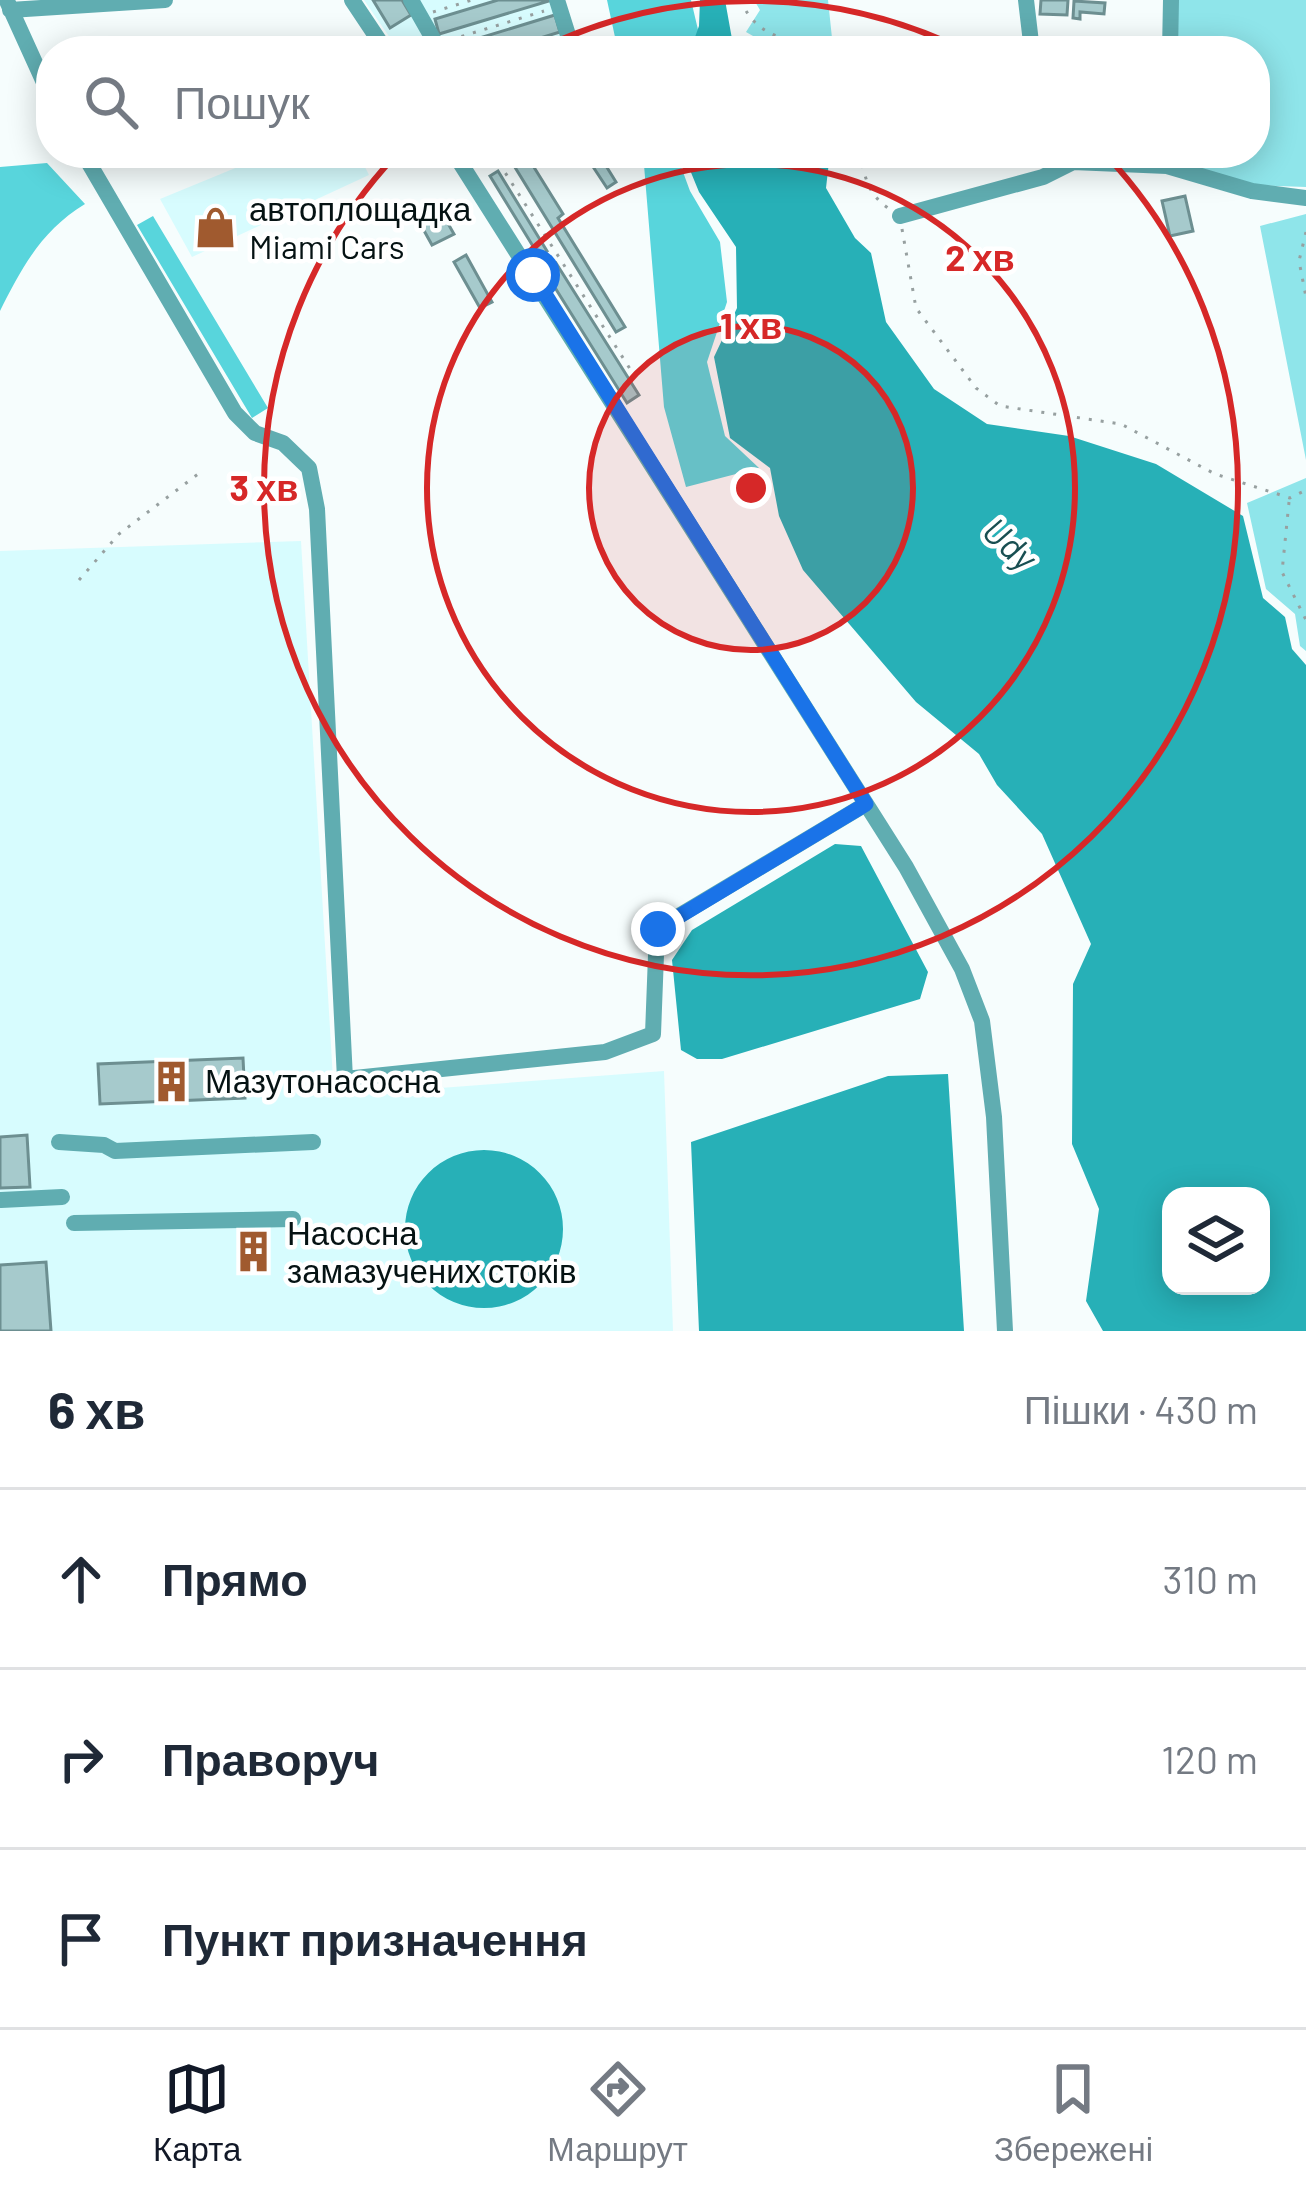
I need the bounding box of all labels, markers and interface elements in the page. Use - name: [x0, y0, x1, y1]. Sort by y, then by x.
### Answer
- search box: [36, 36, 1270, 168]
- icon: search: [78, 69, 144, 135]
- text: Пошук: [174, 74, 310, 128]
- place label: автоплощадка Miami Cars: [249, 188, 472, 266]
- shop icon: автоплощадка Miami Cars: [192, 205, 238, 251]
- text: 2 хв: [945, 235, 1015, 278]
- route start: [506, 248, 560, 302]
- text: 1 хв: [720, 303, 782, 346]
- text: 3 хв: [230, 465, 298, 508]
- centre of rings: [730, 467, 772, 509]
- water label: Udy: [975, 508, 1048, 579]
- route end: [631, 902, 685, 956]
- building icon: Мазутонасосна: [148, 1058, 194, 1104]
- place label: Мазутонасосна: [205, 1060, 441, 1100]
- map controls: [1162, 1187, 1270, 1295]
- button: layers: [1162, 1187, 1270, 1295]
- place label: Насосна замазучених стоків: [287, 1212, 577, 1290]
- building icon: Насосна замазучених стоків: [230, 1229, 276, 1275]
- text: 6 хв: [48, 1378, 145, 1439]
- text: Пішки · 430 m: [1024, 1385, 1258, 1432]
- icon: ahead: [48, 1546, 114, 1612]
- text: Прямо: [162, 1551, 308, 1605]
- text: 310 m: [1162, 1555, 1258, 1602]
- icon: right: [48, 1726, 114, 1792]
- text: Праворуч: [162, 1731, 379, 1785]
- text: 120 m: [1161, 1735, 1258, 1782]
- icon: arrive: [48, 1906, 114, 1972]
- text: Пункт призначення: [162, 1911, 588, 1965]
- tab: Карта: [153, 2056, 241, 2169]
- tab: Маршрут: [547, 2056, 688, 2169]
- tab: Збережені: [994, 2056, 1153, 2169]

